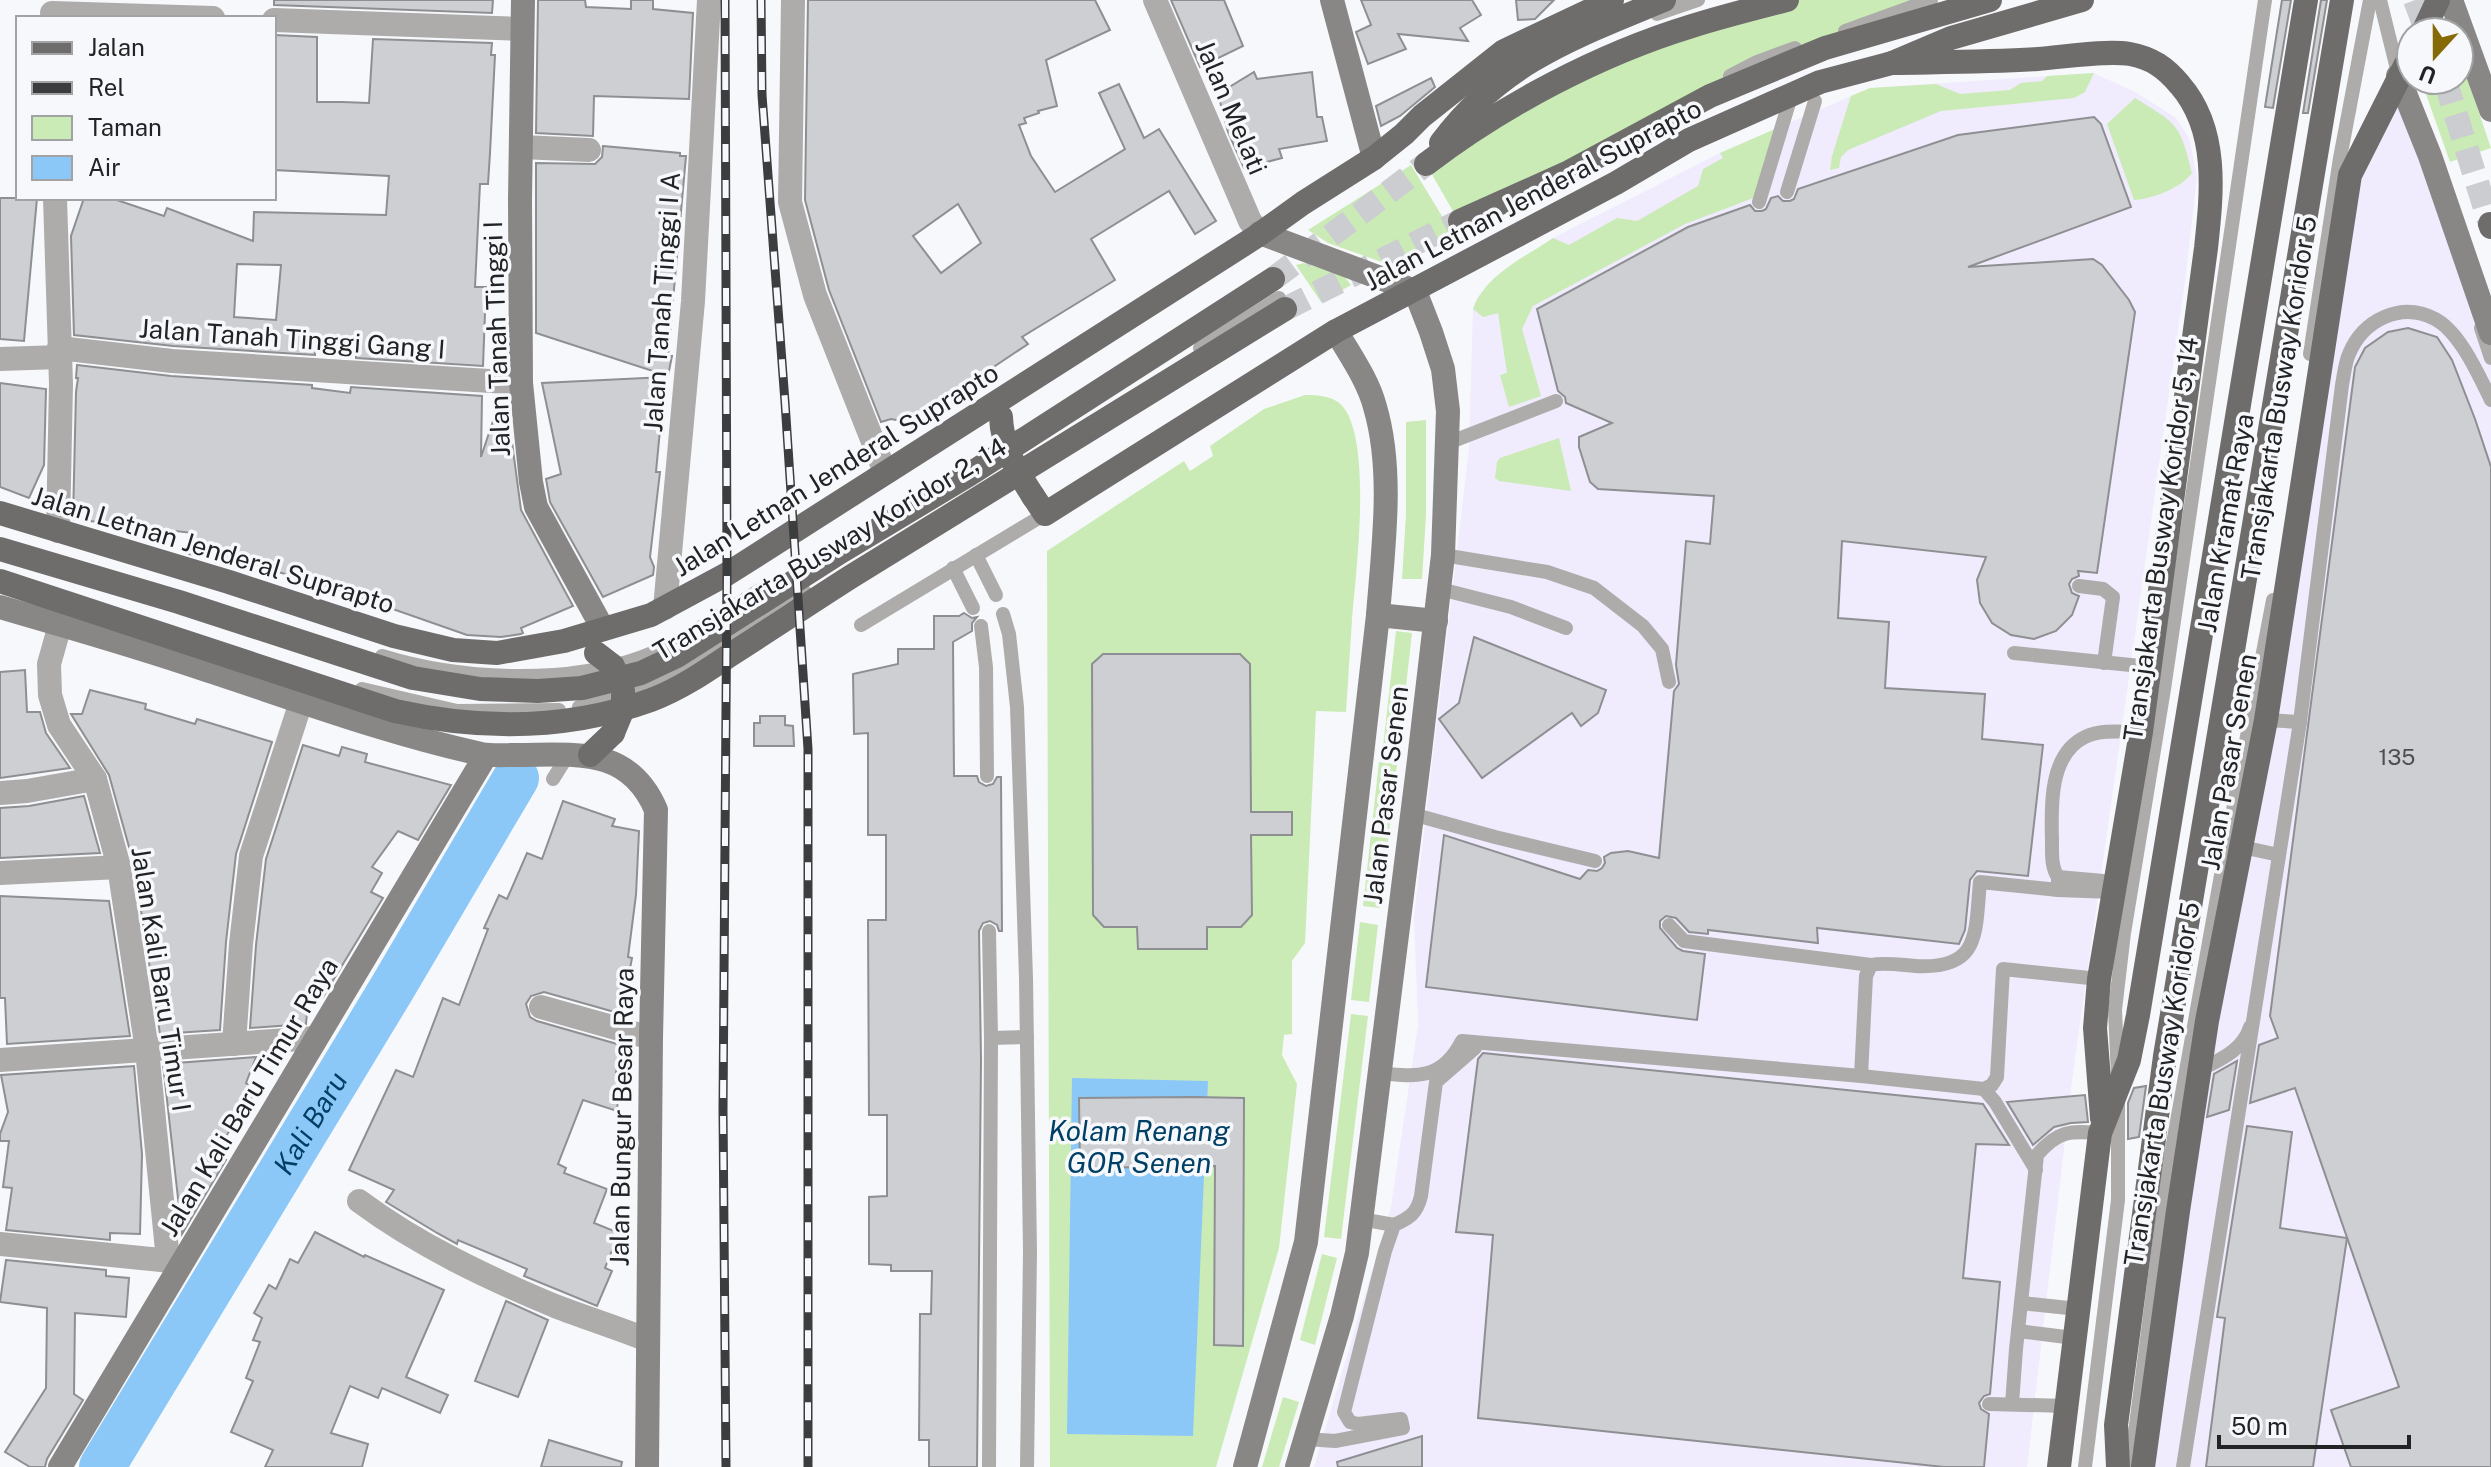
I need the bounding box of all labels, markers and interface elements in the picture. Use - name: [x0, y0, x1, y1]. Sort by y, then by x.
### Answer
- legend: [16, 16, 276, 200]
- north arrow: [2395, 16, 2475, 96]
- text: Jalan: [88, 33, 145, 61]
- street label: Jalan Melati: [1189, 35, 1274, 179]
- text: U: [2416, 60, 2440, 90]
- text: Rel: [88, 73, 125, 101]
- street label: Jalan Letnan Jenderal Suprapto: [1359, 92, 1707, 297]
- text: Taman: [88, 113, 162, 141]
- text: Air: [88, 153, 121, 181]
- street label: Jalan Tanah Tinggi I A: [637, 171, 686, 433]
- street label: Transjakarta Busway Koridor 5: [2234, 214, 2323, 582]
- street label: Jalan Tanah Tinggi I: [477, 221, 516, 457]
- street label: Jalan Tanah Tinggi Gang I: [138, 312, 446, 365]
- street label: Transjakarta Busway Koridor 5, 14: [2117, 335, 2204, 743]
- street label: Jalan Letnan Jenderal Suprapto: [668, 356, 1004, 583]
- street label: Jalan Kramat Raya: [2191, 411, 2260, 635]
- street label: Transjakarta Busway Koridor 2, 14: [648, 431, 1012, 667]
- street label: Jalan Letnan Jenderal Suprapto: [28, 480, 398, 619]
- street label: Jalan Pasar Senen: [2194, 651, 2263, 873]
- street label: Jalan Pasar Senen: [1357, 684, 1414, 906]
- house number: 135: [2379, 744, 2415, 770]
- street label: Jalan Kali Baru Timur I: [125, 844, 198, 1113]
- street label: Transjakarta Busway Koridor 5: [2117, 900, 2206, 1268]
- street label: Jalan Kali Baru Timur Raya: [153, 952, 345, 1242]
- street label: Jalan Bungur Besar Raya: [603, 967, 640, 1267]
- water label: Kali Baru: [265, 1065, 353, 1181]
- water label: Kolam Renang GOR Senen: [1048, 1114, 1230, 1179]
- scale bar: [2219, 1399, 2409, 1449]
- text: 50 m: [2231, 1412, 2288, 1440]

